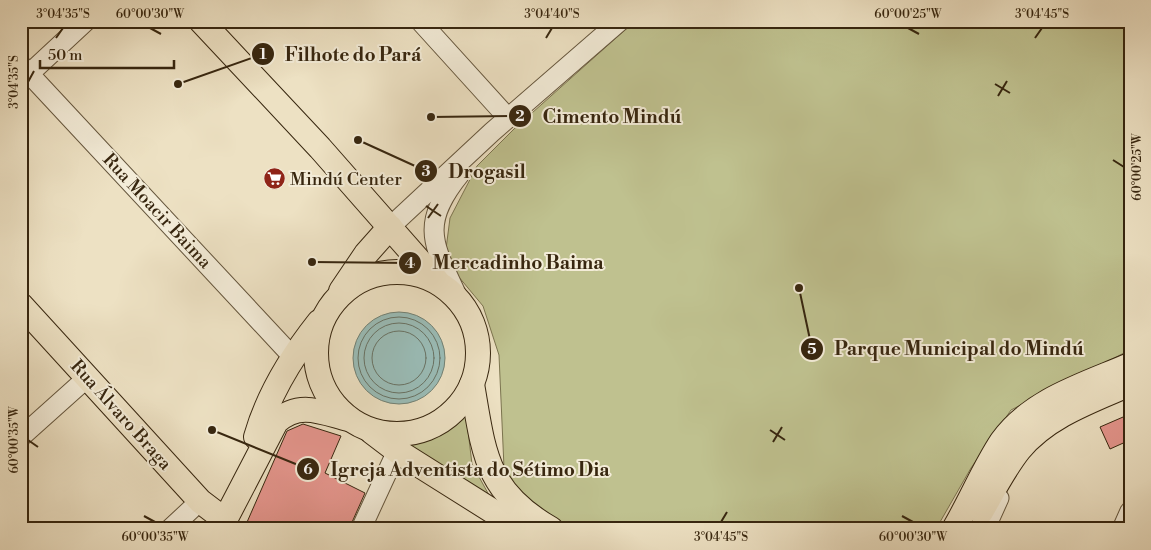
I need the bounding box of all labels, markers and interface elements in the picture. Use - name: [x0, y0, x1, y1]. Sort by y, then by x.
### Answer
- text: 3°04'35"S: [36, 7, 90, 22]
- text: 60°00'30"W: [116, 7, 185, 22]
- text: 3°04'40"S: [524, 7, 580, 22]
- text: 60°00'25"W: [874, 7, 943, 22]
- text: 3°04'45"S: [1015, 7, 1069, 22]
- callout: Filhote do Pará: [250, 37, 432, 71]
- scale bar: [40, 38, 174, 70]
- text: Filhote do Pará: [285, 43, 422, 67]
- text: 1: [259, 45, 267, 64]
- text: 50 m: [48, 46, 82, 65]
- text: 3°04'35"S: [7, 55, 22, 109]
- callout: Cimento Mindú: [508, 99, 692, 133]
- text: Cimento Mindú: [543, 105, 682, 129]
- text: 2: [515, 107, 525, 126]
- text: 60°00'25"W: [1130, 132, 1145, 201]
- street label: Rua Moacir Baima: [98, 148, 217, 274]
- callout: Drogasil: [413, 154, 536, 188]
- text: Drogasil: [448, 160, 526, 184]
- text: 3: [421, 162, 431, 181]
- supermarket icon: Mindú Center: [262, 167, 286, 191]
- place label: Mindú Center: [290, 168, 402, 191]
- callout: Mercadinho Baima: [398, 246, 614, 280]
- text: Mercadinho Baima: [432, 251, 604, 275]
- text: 4: [405, 254, 415, 273]
- callout: Parque Municipal do Mindú: [800, 332, 1094, 366]
- text: Parque Municipal do Mindú: [834, 337, 1084, 361]
- text: 5: [807, 340, 817, 359]
- street label: Rua Álvaro Braga: [65, 355, 177, 476]
- text: 60°00'35"W: [7, 405, 22, 474]
- callout: Igreja Adventista do Sétimo Dia: [296, 452, 619, 486]
- text: Igreja Adventista do Sétimo Dia: [331, 458, 610, 482]
- text: 6: [303, 460, 313, 479]
- text: 60°00'35"W: [121, 530, 190, 545]
- text: 3°04'45"S: [694, 530, 748, 545]
- text: 60°00'30"W: [879, 530, 948, 545]

